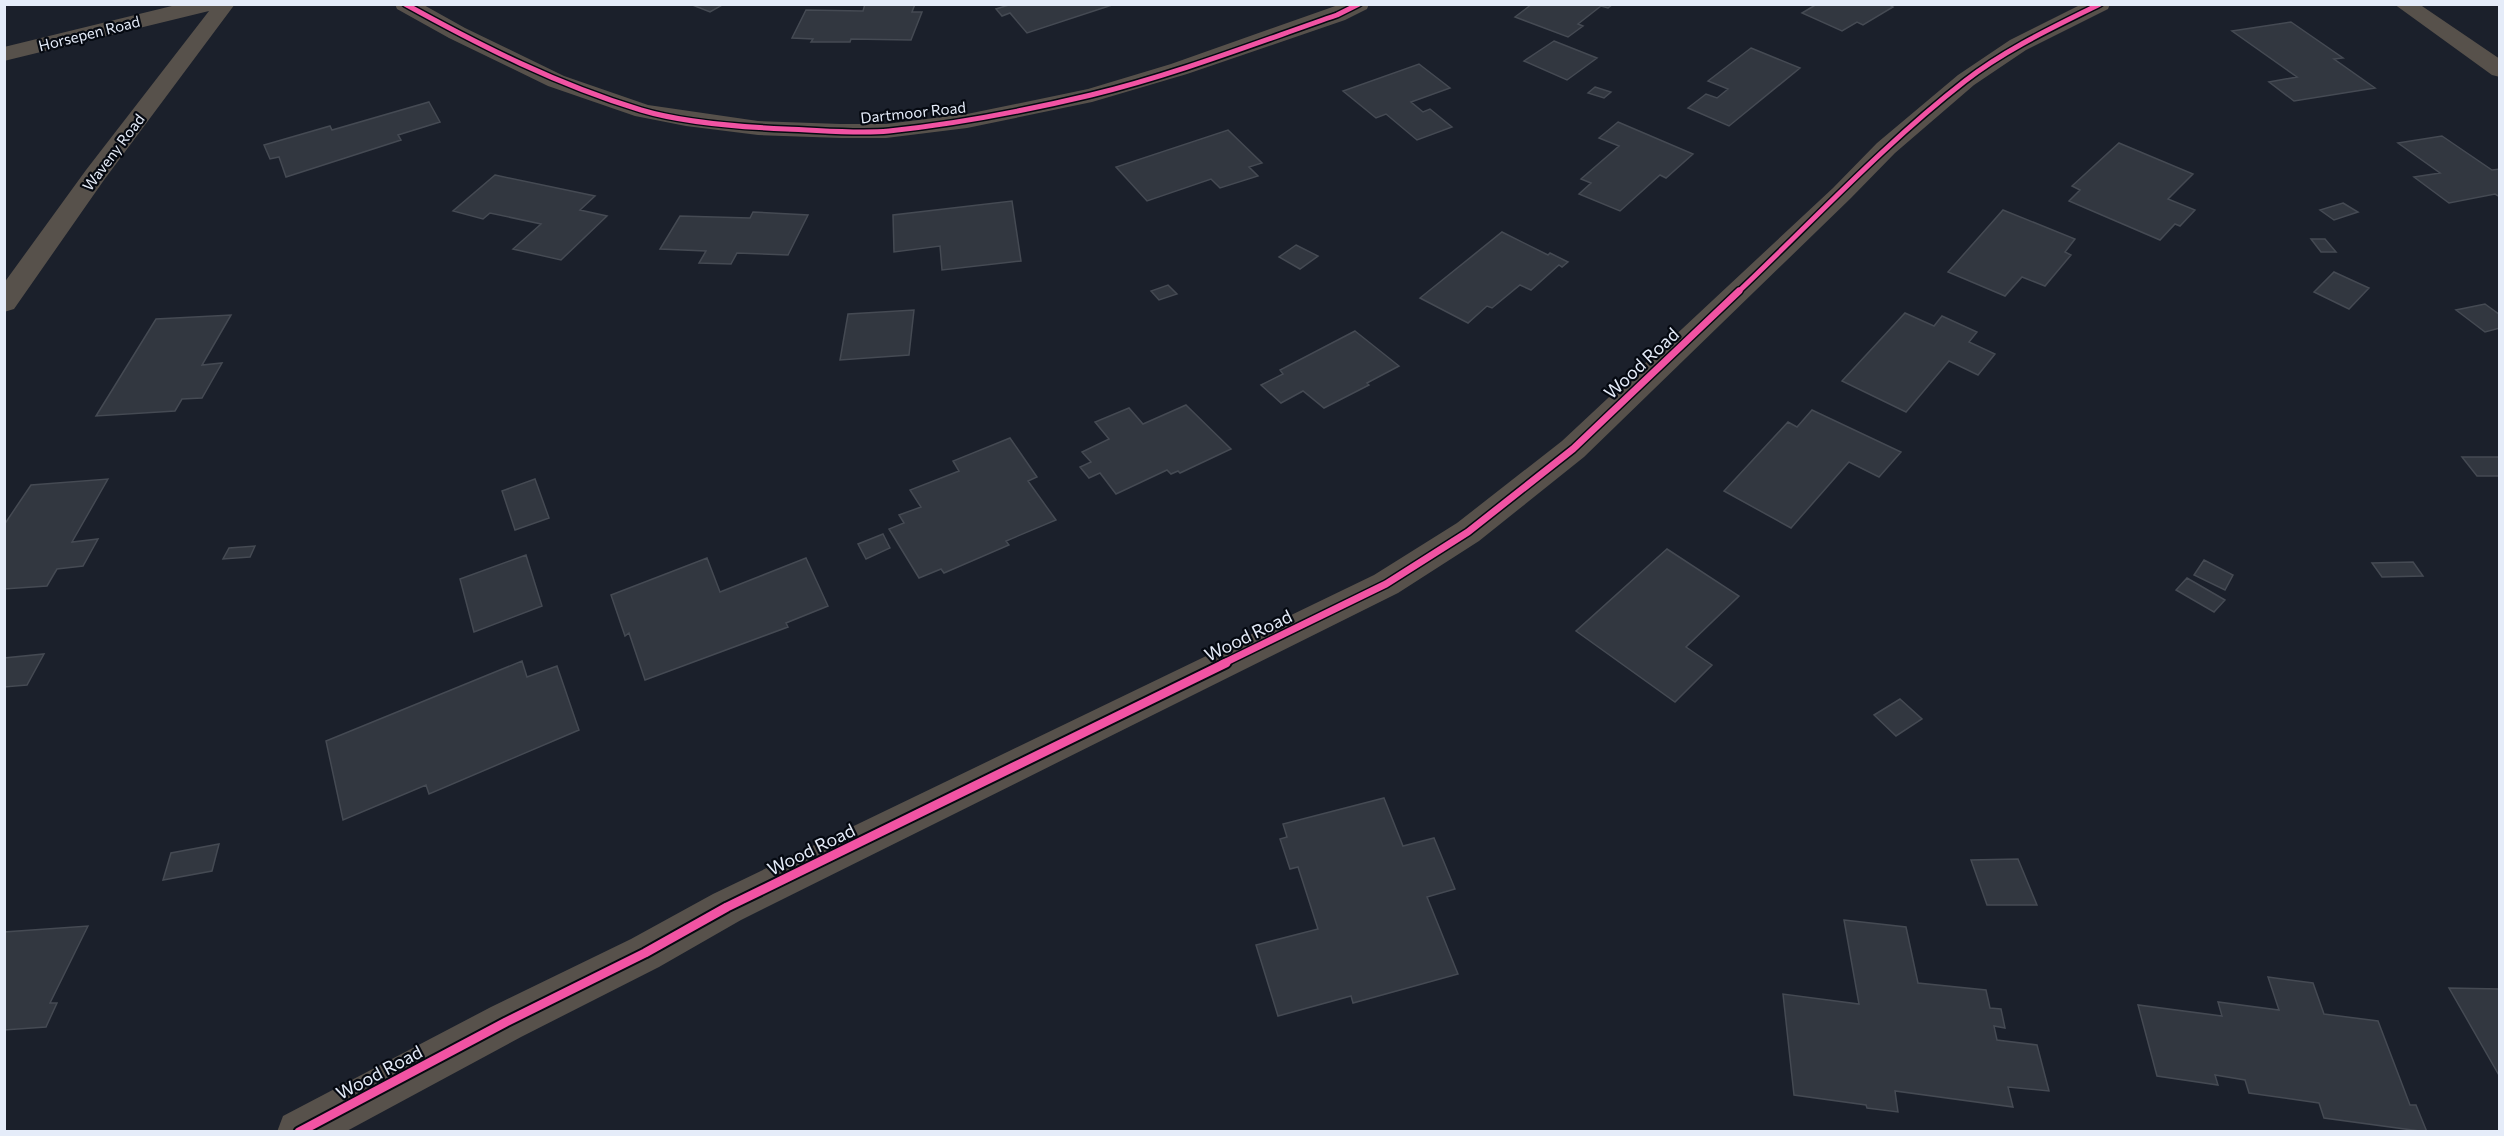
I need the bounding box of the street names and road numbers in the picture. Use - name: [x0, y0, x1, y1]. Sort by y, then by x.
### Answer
- street label: Horsepen Road: [36, 12, 142, 54]
- street label: Dartmoor Road: [859, 98, 967, 126]
- street label: Waveny Road: [78, 110, 148, 194]
- street label: Wood Road: [1599, 323, 1683, 403]
- street label: Wood Road: [1201, 604, 1295, 666]
- street label: Wood Road: [764, 818, 858, 880]
- street label: Wood Road: [332, 1040, 426, 1104]

